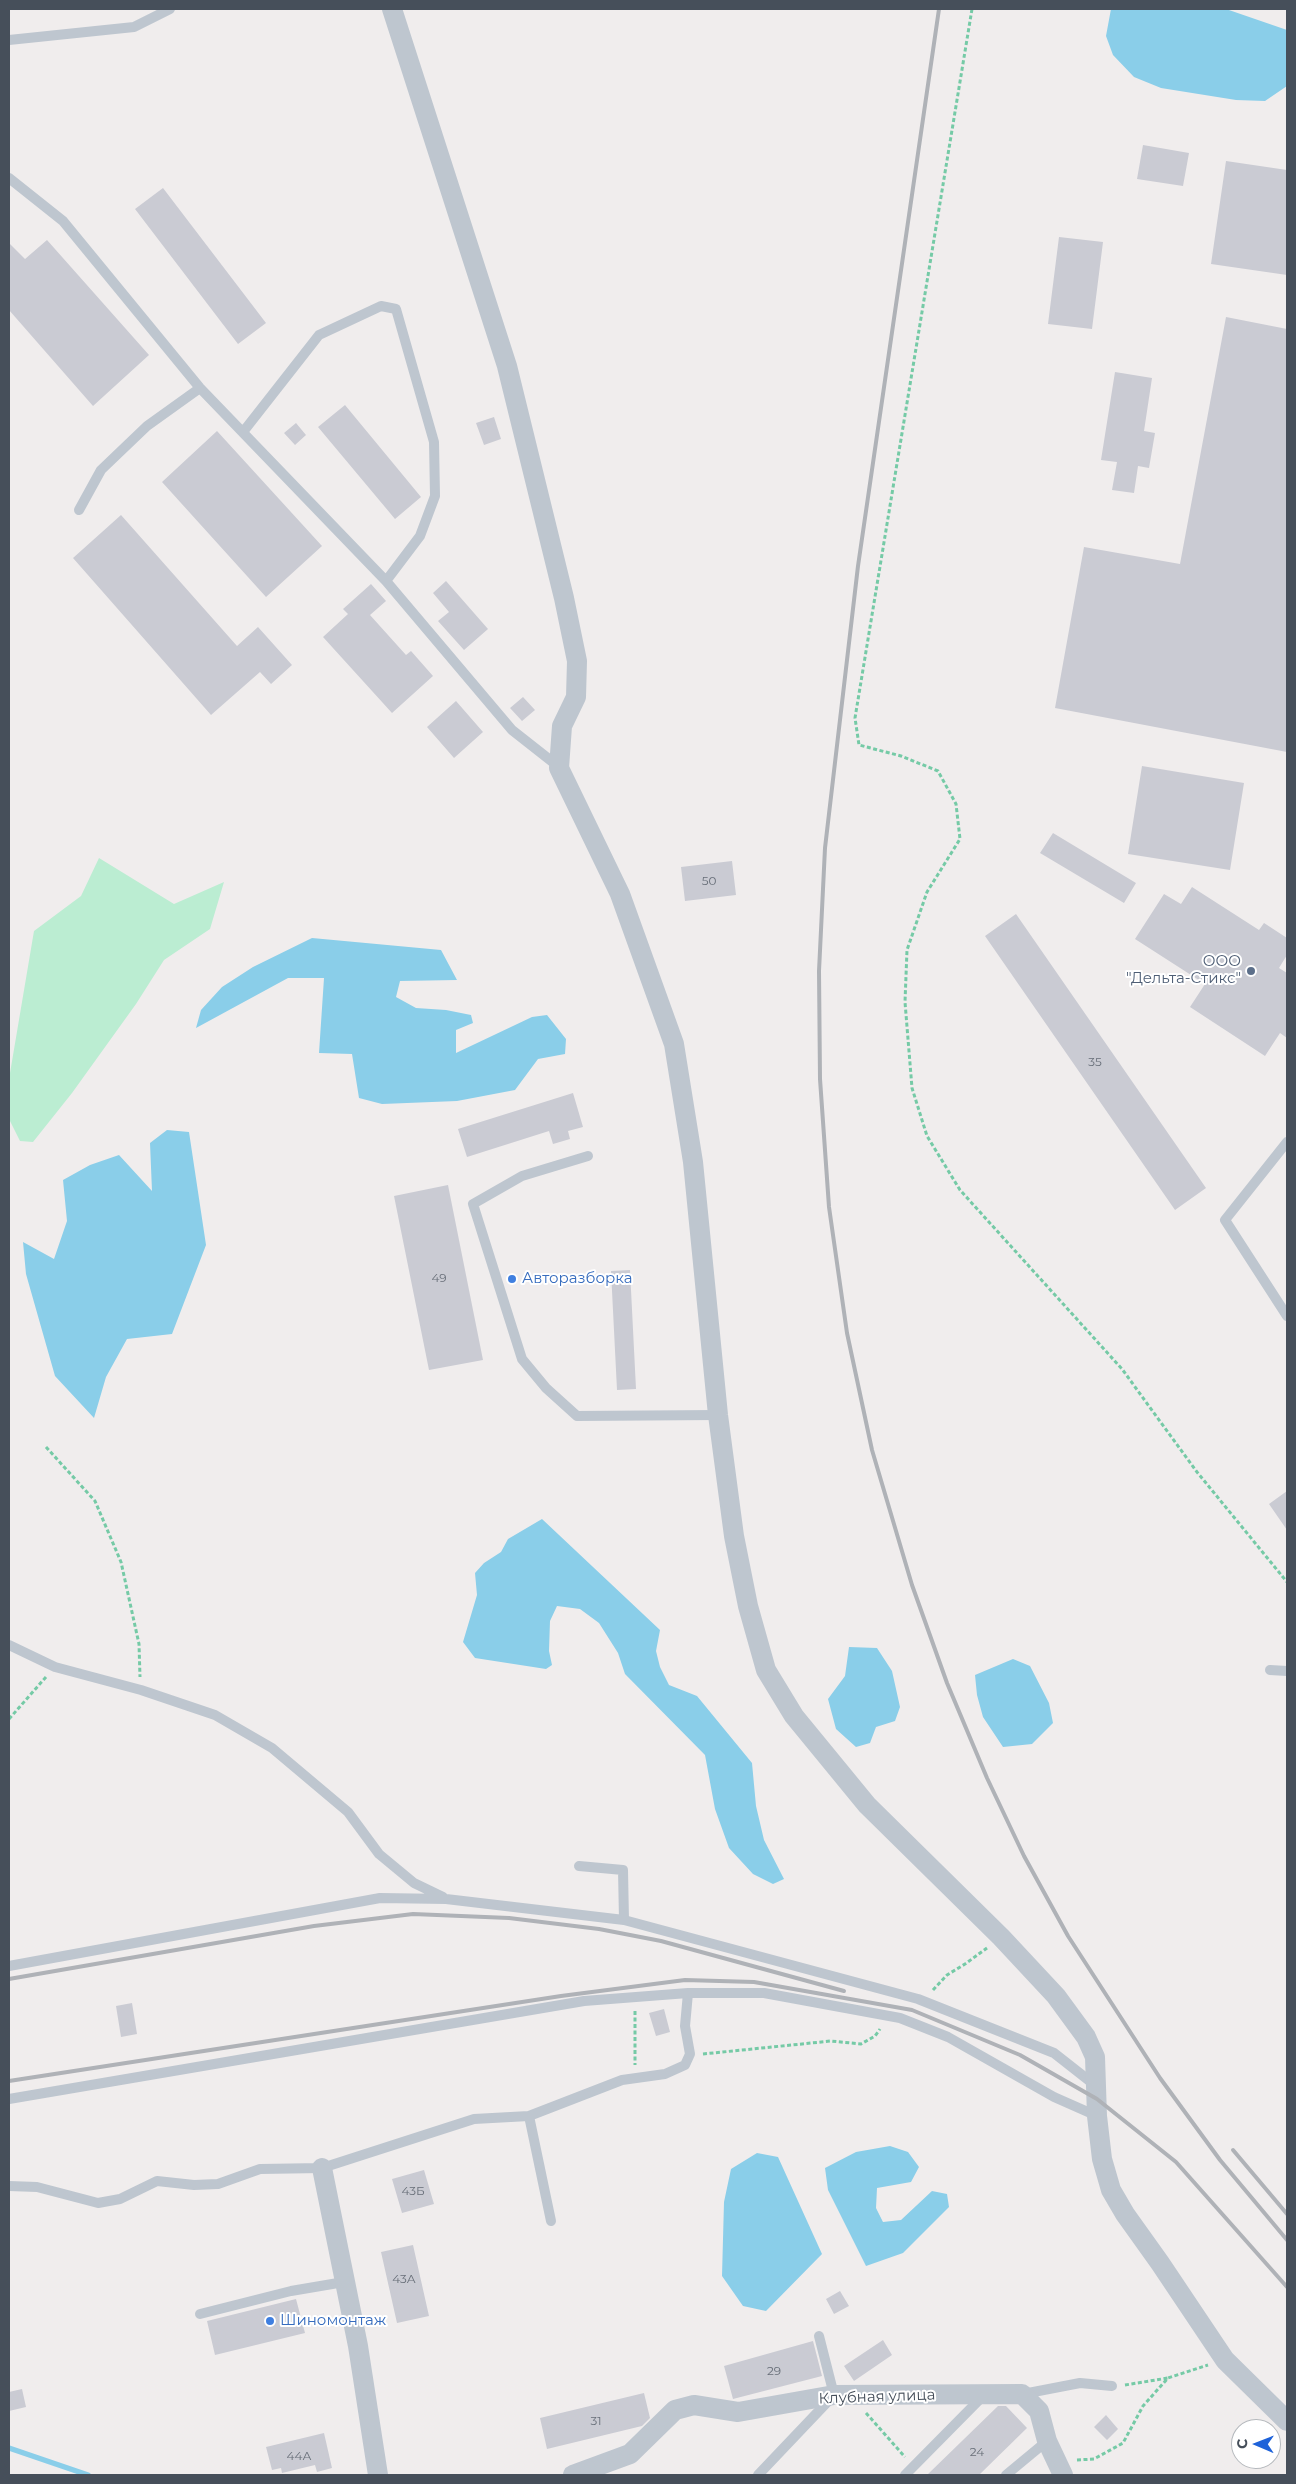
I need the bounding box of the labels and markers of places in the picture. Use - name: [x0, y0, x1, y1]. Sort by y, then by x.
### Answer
- place label: ООО "Дельта-Стикс": [1126, 953, 1241, 988]
- marker: ООО "Дельта-Стикс": [1245, 965, 1257, 977]
- place label: Авторазборка: [522, 1270, 633, 1288]
- marker: Авторазборка: [506, 1273, 518, 1285]
- place label: Шиномонтаж: [280, 2312, 386, 2330]
- marker: Шиномонтаж: [264, 2315, 276, 2327]

